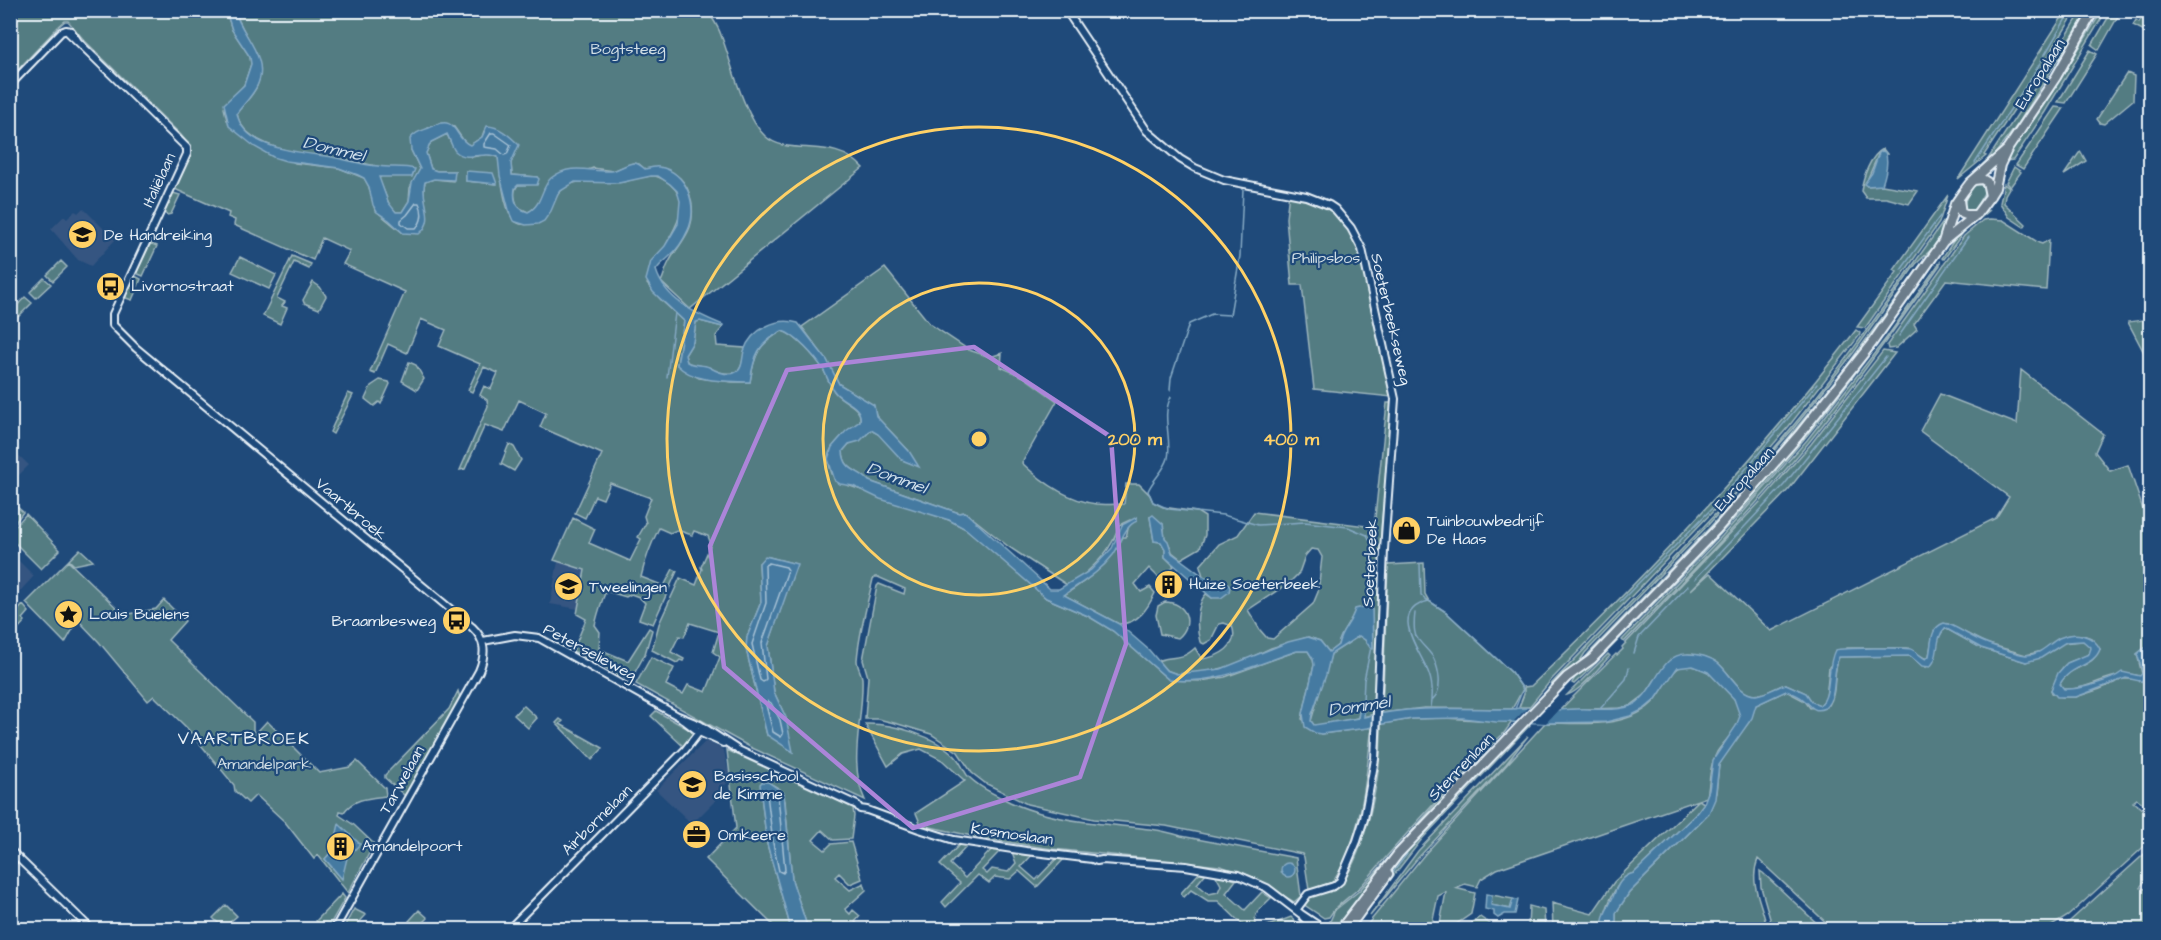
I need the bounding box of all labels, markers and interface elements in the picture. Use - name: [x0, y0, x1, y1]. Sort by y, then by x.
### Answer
- street label: Europalaan: [2010, 35, 2070, 113]
- park label: Bogtsteeg: [590, 38, 666, 61]
- water label: Dommel: [301, 130, 369, 169]
- street label: Italiëlaan: [137, 149, 181, 211]
- school or university icon: De Handreiking: [67, 219, 99, 251]
- place label: De Handreiking: [104, 224, 212, 247]
- park label: Philipsbos: [1292, 247, 1360, 269]
- street label: Soeterbeekseweg: [1364, 251, 1417, 387]
- bus stop icon: Livornostraat: [94, 270, 126, 302]
- place label: Livornostraat: [131, 275, 234, 297]
- text: 200 m: [1107, 427, 1163, 452]
- text: 400 m: [1263, 427, 1320, 452]
- centre of rings: [969, 429, 989, 449]
- street label: Europalaan: [1709, 442, 1779, 516]
- water label: Dommel: [863, 456, 933, 501]
- street label: Vaartbroek: [311, 473, 391, 545]
- place label: Tuinbouwbedrijf De Haas: [1427, 510, 1545, 550]
- shop icon: Tuinbouwbedrijf De Haas: [1390, 514, 1422, 546]
- street label: Soeterbeek: [1357, 518, 1383, 608]
- building icon: Huize Soeterbeek: [1152, 568, 1184, 600]
- school or university icon: Tweelingen: [552, 571, 584, 603]
- place label: Huize Soeterbeek: [1189, 573, 1320, 595]
- place label: Tweelingen: [589, 576, 667, 599]
- place icon: Louis Buelens: [52, 598, 84, 630]
- place label: Louis Buelens: [89, 603, 189, 625]
- bus stop icon: Braambesweg: [441, 605, 473, 637]
- place label: Braambesweg: [332, 610, 436, 633]
- street label: Peterselieweg: [539, 618, 641, 687]
- water label: Dommel: [1326, 689, 1394, 723]
- district label: VAARTBROEK: [178, 726, 310, 751]
- street label: Sterrenlaan: [1423, 728, 1499, 806]
- street label: Tarwelaan: [374, 742, 430, 818]
- park label: Amandelpark: [217, 753, 311, 775]
- place label: Basisschool de Kimme: [714, 765, 799, 805]
- school or university icon: Basisschool de Kimme: [677, 769, 709, 801]
- street label: Airbornelaan: [557, 780, 637, 860]
- street label: Kosmoslaan: [969, 817, 1055, 851]
- office icon: Omkeere: [681, 819, 713, 851]
- place label: Omkeere: [718, 824, 786, 846]
- building icon: Amandelpoort: [325, 830, 357, 862]
- place label: Amandelpoort: [362, 835, 463, 857]

